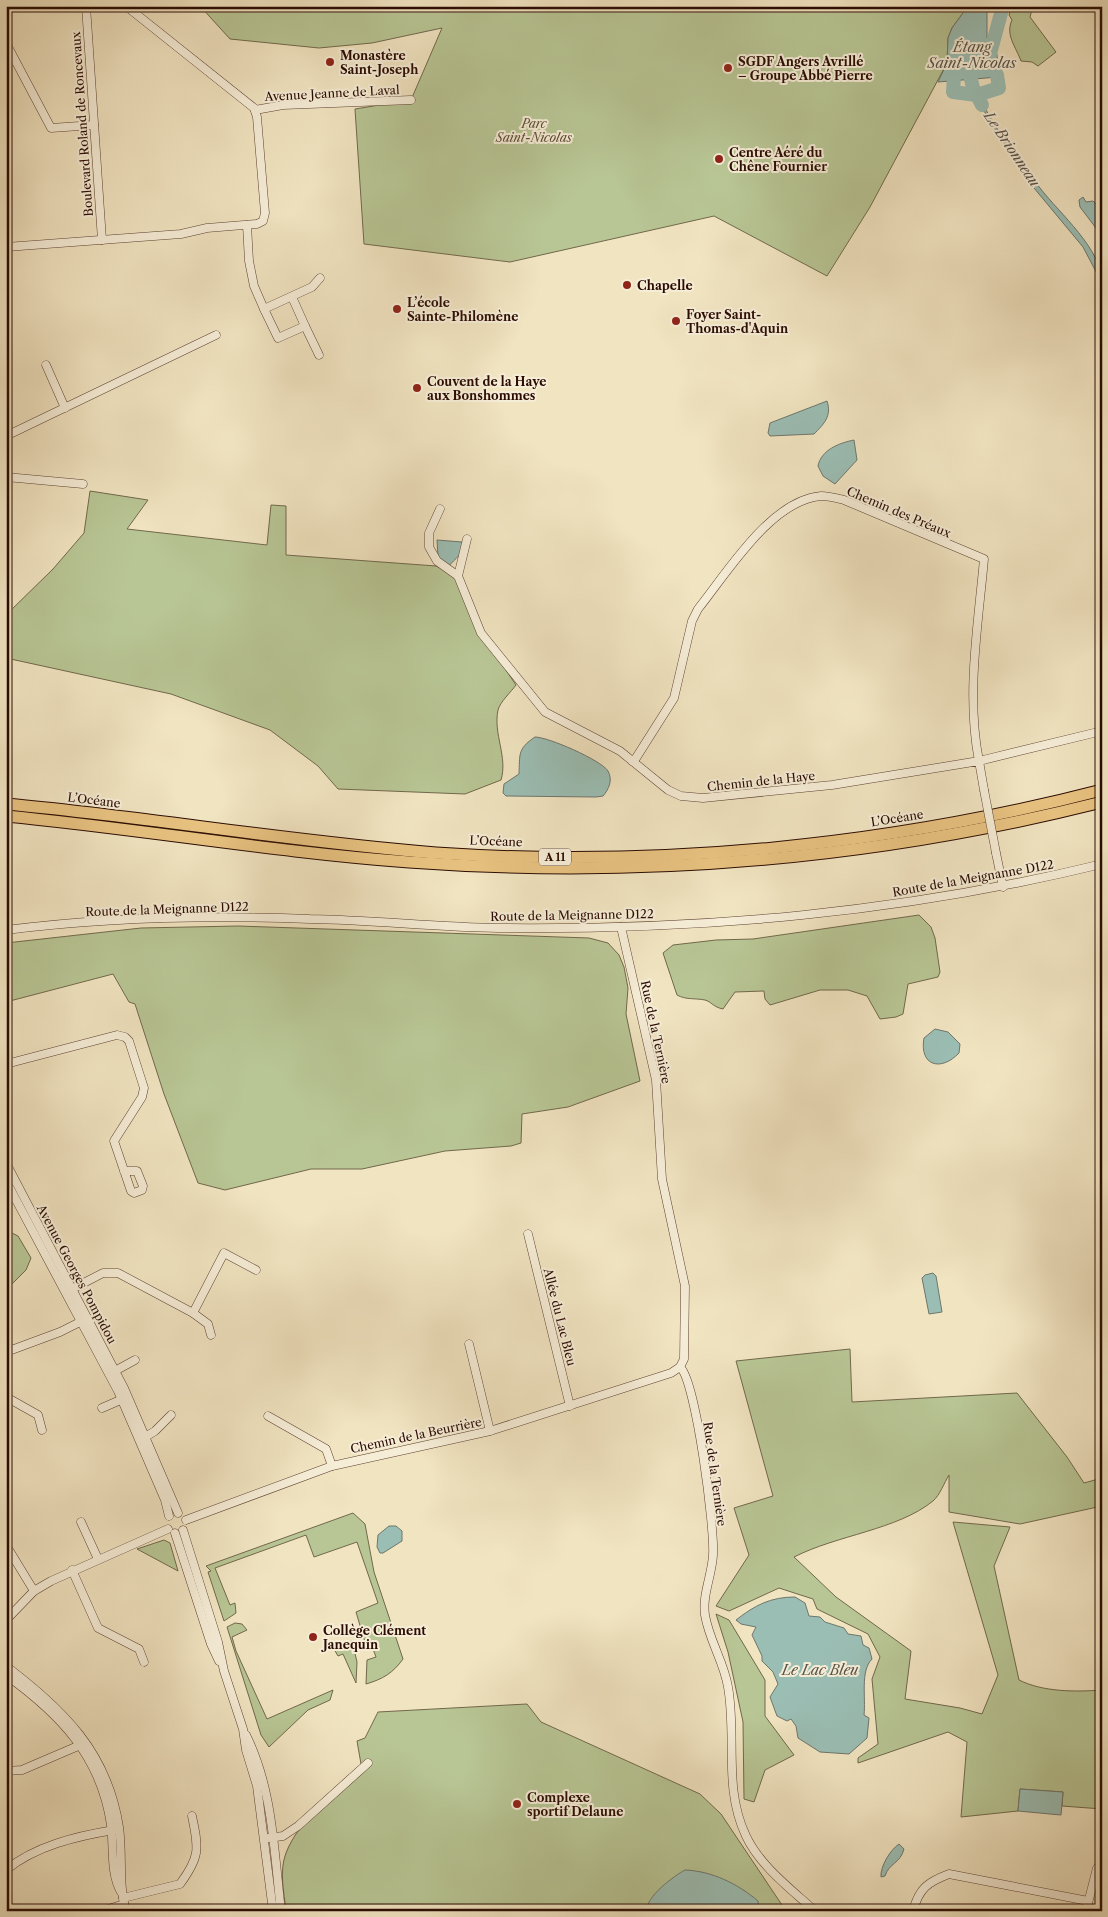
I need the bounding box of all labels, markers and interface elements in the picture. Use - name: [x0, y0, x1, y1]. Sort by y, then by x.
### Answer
- street label: Boulevard Roland de Roncevaux: [68, 31, 96, 217]
- water label: Étang Saint-Nicolas: [927, 38, 1017, 72]
- place label: Monastère Saint-Joseph: [340, 48, 419, 77]
- place label: SGDF Angers Avrillé – Groupe Abbé Pierre: [738, 54, 873, 83]
- marker: Monastère Saint-Joseph: [324, 56, 336, 68]
- marker: SGDF Angers Avrillé – Groupe Abbé Pierre: [722, 62, 734, 74]
- street label: Avenue Jeanne de Laval: [263, 82, 400, 104]
- water label: Le Brionneau: [980, 107, 1044, 191]
- park label: Parc Saint-Nicolas: [495, 116, 573, 145]
- place label: Centre Aéré du Chêne Fournier: [729, 145, 827, 174]
- marker: Centre Aéré du Chêne Fournier: [713, 153, 725, 165]
- place label: Chapelle: [637, 278, 693, 293]
- marker: Chapelle: [621, 279, 633, 291]
- place label: L’école Sainte-Philomène: [407, 295, 518, 324]
- marker: L’école Sainte-Philomène: [391, 303, 403, 315]
- place label: Foyer Saint- Thomas-d'Aquin: [686, 307, 789, 336]
- marker: Foyer Saint- Thomas-d'Aquin: [670, 315, 682, 327]
- place label: Couvent de la Haye aux Bonshommes: [427, 374, 546, 403]
- marker: Couvent de la Haye aux Bonshommes: [411, 382, 423, 394]
- street label: Chemin des Préaux: [845, 483, 953, 541]
- street label: Chemin de la Haye: [706, 768, 816, 794]
- street label: L’Océane: [67, 789, 122, 811]
- street label: L’Océane: [870, 806, 925, 830]
- street label: L’Océane: [469, 833, 523, 849]
- road number: A 11: [539, 849, 571, 866]
- street label: Route de la Meignanne D122: [891, 856, 1055, 900]
- street label: Route de la Meignanne D122: [85, 899, 249, 919]
- street label: Route de la Meignanne D122: [490, 906, 654, 924]
- street label: Rue de la Ternière: [638, 979, 674, 1085]
- street label: Avenue Georges Pompidou: [33, 1201, 120, 1347]
- street label: Allée du Lac Bleu: [540, 1266, 580, 1368]
- street label: Chemin de la Beurrière: [349, 1414, 483, 1456]
- street label: Rue de la Ternière: [700, 1421, 730, 1527]
- place label: Collège Clément Janequin: [321, 1623, 426, 1652]
- marker: Collège Clément Janequin: [307, 1631, 319, 1643]
- water label: Le Lac Bleu: [781, 1661, 859, 1679]
- place label: Complexe sportif Delaune: [527, 1790, 623, 1819]
- marker: Complexe sportif Delaune: [511, 1798, 523, 1810]

